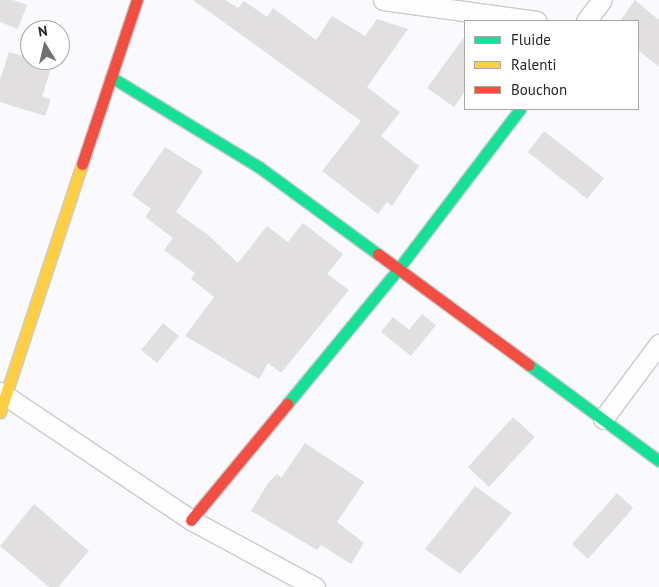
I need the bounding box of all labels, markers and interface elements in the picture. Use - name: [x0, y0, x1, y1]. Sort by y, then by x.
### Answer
- north arrow: [20, 20, 70, 70]
- legend: [464, 20, 639, 110]
- text: N: [37, 22, 49, 41]
- text: Fluide: [511, 30, 551, 49]
- text: Ralenti: [511, 55, 557, 74]
- text: Bouchon: [511, 80, 567, 99]

